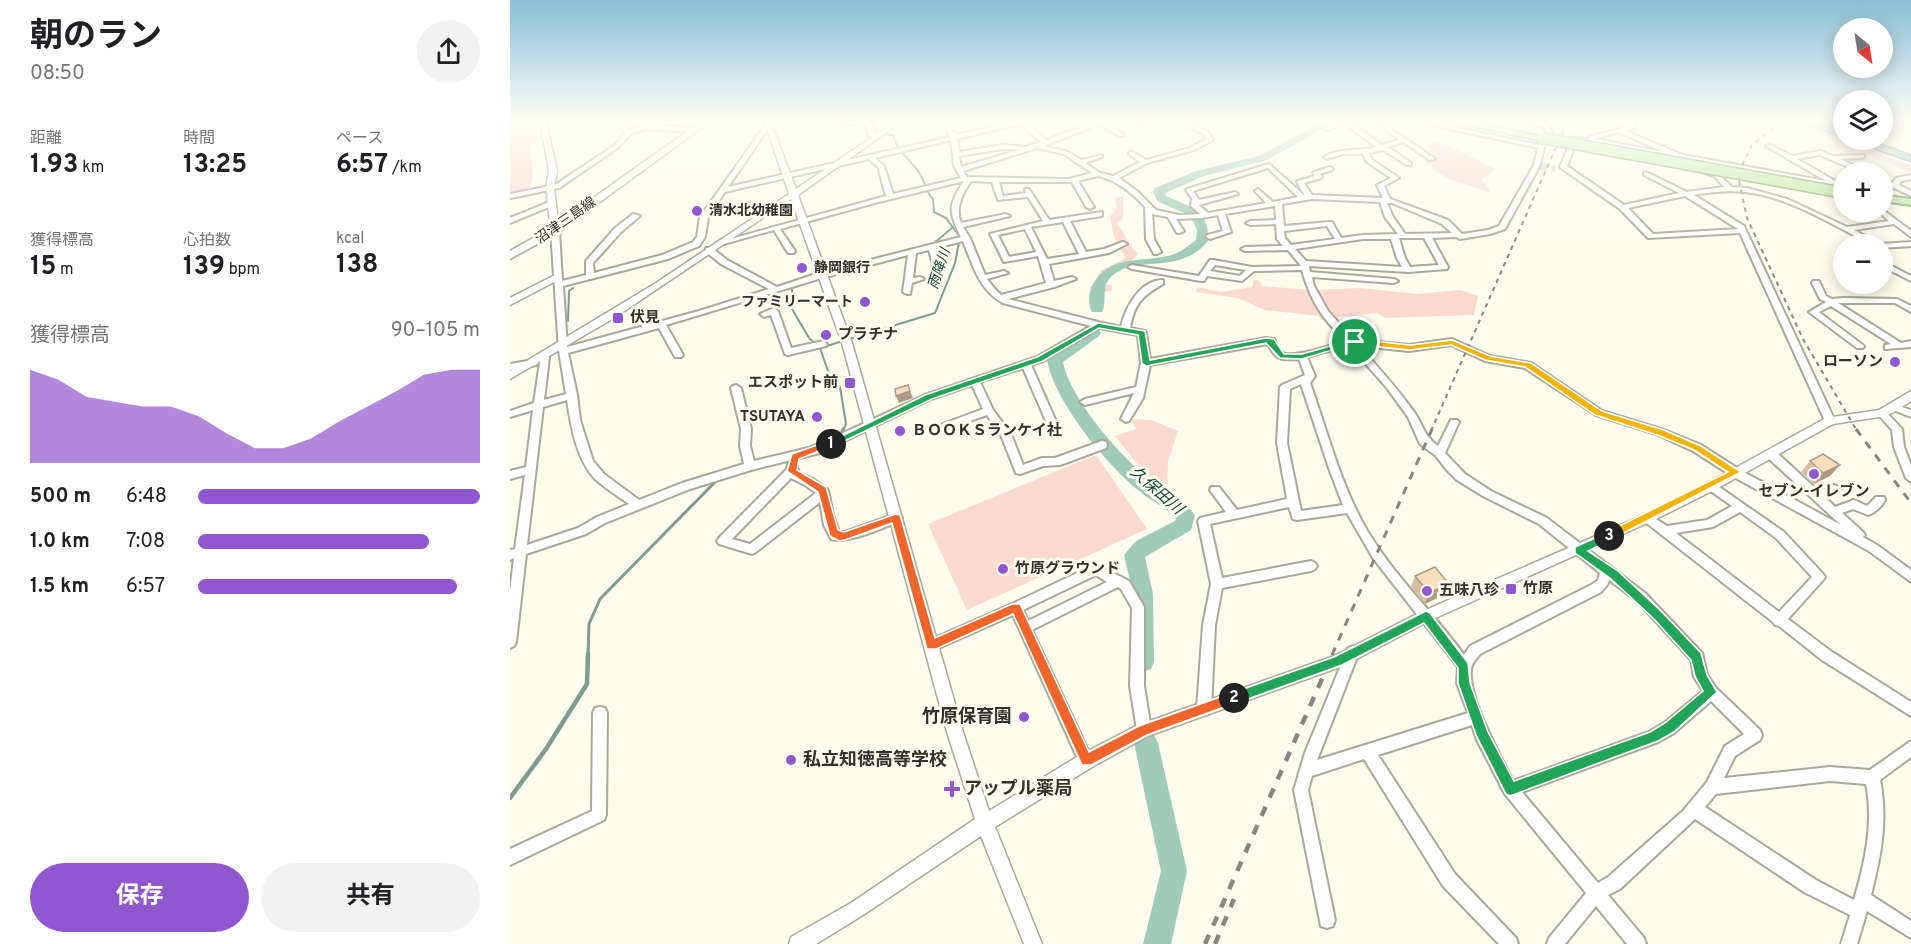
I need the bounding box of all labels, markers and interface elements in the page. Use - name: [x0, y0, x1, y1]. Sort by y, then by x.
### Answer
- text: 朝のラン: [30, 17, 162, 59]
- north arrow: [1833, 18, 1893, 78]
- map controls: [1833, 18, 1893, 294]
- button: share: [417, 20, 480, 83]
- text: 08:50: [30, 61, 85, 87]
- button: layers: [1833, 90, 1893, 150]
- text: 距離: [30, 129, 62, 149]
- text: 時間: [183, 129, 215, 149]
- text: ペース: [336, 129, 383, 149]
- text: 1.93: [30, 149, 78, 182]
- text: 13:25: [183, 149, 247, 182]
- text: 6:57: [336, 149, 388, 182]
- text: km: [78, 158, 104, 178]
- text: /km: [388, 158, 422, 178]
- button: +: [1833, 162, 1893, 222]
- street label: 沼津三島線: [532, 194, 600, 248]
- place label: 清水北幼稚園: [709, 202, 793, 220]
- marker: 清水北幼稚園: [690, 204, 704, 218]
- text: kcal: [336, 229, 364, 249]
- text: 獲得標高: [30, 231, 94, 251]
- text: 心拍数: [183, 231, 231, 251]
- button: −: [1833, 234, 1893, 294]
- water label: 雨降川: [925, 244, 955, 292]
- text: 138: [336, 249, 378, 282]
- text: 15: [30, 251, 56, 284]
- text: 139: [183, 251, 225, 284]
- text: m: [56, 260, 74, 280]
- text: bpm: [225, 260, 260, 280]
- place label: 静岡銀行: [814, 260, 870, 277]
- marker: 静岡銀行: [795, 261, 809, 275]
- place label: ファミリーマート: [741, 294, 853, 311]
- marker: ファミリーマート: [858, 295, 872, 309]
- place label: 伏見: [630, 308, 660, 328]
- marker: 伏見: [611, 311, 625, 325]
- pin: [1329, 316, 1380, 367]
- text: 90–105 m: [391, 318, 480, 344]
- text: 獲得標高: [30, 323, 110, 349]
- icon: arrive: [1338, 325, 1371, 358]
- place label: プラチナ: [838, 326, 898, 345]
- marker: プラチナ: [819, 328, 833, 342]
- place label: ローソン: [1823, 353, 1883, 372]
- marker: ローソン: [1888, 355, 1902, 369]
- place label: エスポット前: [748, 373, 838, 393]
- marker: エスポット前: [843, 376, 857, 390]
- place label: TSUTAYA: [740, 408, 805, 427]
- marker: TSUTAYA: [810, 410, 824, 424]
- place label: ＢＯＯＫＳランケイ社: [912, 421, 1062, 441]
- marker: ＢＯＯＫＳランケイ社: [893, 424, 907, 438]
- pin: 1: [816, 429, 846, 459]
- text: 1: [828, 434, 834, 454]
- water label: 久保田川: [1125, 462, 1188, 521]
- marker: セブン-イレブン: [1807, 467, 1821, 481]
- place label: セブン-イレブン: [1758, 482, 1870, 502]
- text: 500 m: [30, 484, 91, 510]
- text: 6:48: [126, 484, 167, 510]
- pin: 3: [1594, 521, 1624, 551]
- text: 3: [1604, 526, 1614, 546]
- text: 1.0 km: [30, 529, 90, 555]
- text: 7:08: [126, 529, 165, 555]
- place label: 竹原グラウンド: [1015, 560, 1120, 579]
- marker: 竹原グラウンド: [996, 562, 1010, 576]
- text: 1.5 km: [30, 574, 89, 600]
- text: 6:57: [126, 574, 165, 600]
- place label: 竹原: [1523, 580, 1553, 599]
- place label: 五味八珍: [1439, 582, 1499, 601]
- marker: 竹原: [1504, 582, 1518, 596]
- marker: 五味八珍: [1420, 584, 1434, 598]
- pin: 2: [1219, 683, 1249, 713]
- text: 2: [1229, 688, 1239, 708]
- place label: 竹原保育園: [922, 706, 1012, 729]
- marker: 竹原保育園: [1017, 710, 1031, 724]
- place label: 私立知徳高等学校: [803, 749, 947, 772]
- marker: 私立知徳高等学校: [784, 753, 798, 767]
- place label: アップル薬局: [964, 778, 1072, 801]
- marker: アップル薬局: [945, 782, 959, 796]
- button: 保存: [30, 863, 249, 932]
- button: 共有: [261, 863, 480, 932]

